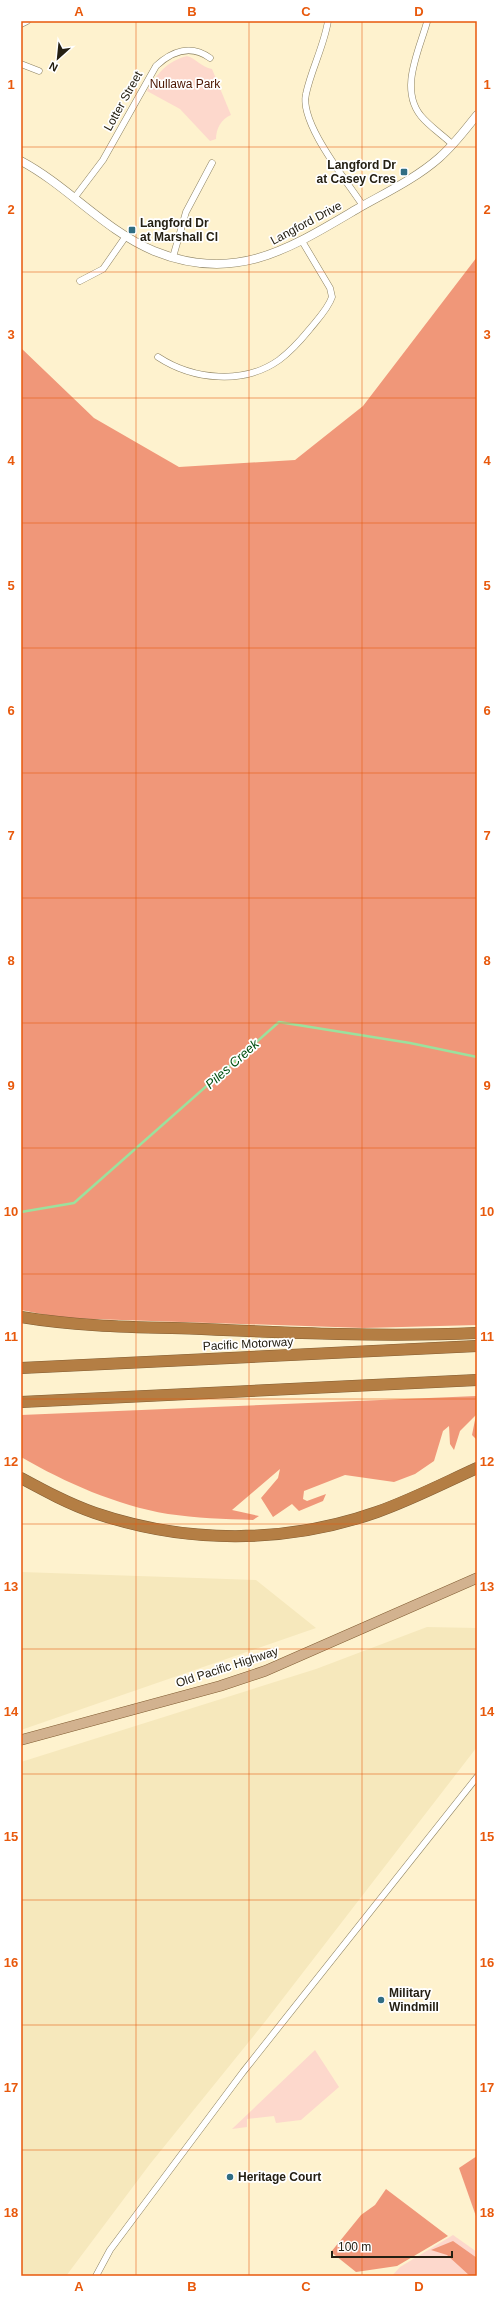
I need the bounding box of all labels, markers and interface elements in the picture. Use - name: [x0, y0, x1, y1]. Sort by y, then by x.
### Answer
- text: A: [74, 4, 84, 19]
- text: B: [187, 4, 197, 19]
- text: C: [301, 4, 311, 19]
- text: D: [414, 4, 424, 19]
- north arrow: [38, 38, 78, 78]
- text: N: [47, 60, 60, 74]
- street label: Lotter Street: [101, 68, 145, 133]
- text: 1: [7, 77, 15, 92]
- park label: Nullawa Park: [150, 77, 221, 91]
- text: 1: [483, 77, 491, 92]
- place label: Langford Dr at Casey Cres: [317, 158, 396, 186]
- marker: Langford Dr at Casey Cres: [399, 167, 409, 177]
- street label: Langford Drive: [268, 198, 344, 248]
- text: 2: [7, 202, 15, 217]
- text: 2: [483, 202, 491, 217]
- place label: Langford Dr at Marshall Cl: [140, 216, 218, 244]
- marker: Langford Dr at Marshall Cl: [127, 225, 137, 235]
- text: 3: [7, 327, 15, 342]
- text: 3: [483, 327, 491, 342]
- text: 4: [7, 453, 15, 468]
- text: 4: [483, 453, 491, 468]
- text: 5: [7, 578, 15, 593]
- text: 5: [483, 578, 491, 593]
- text: 6: [7, 703, 15, 718]
- text: 6: [483, 703, 491, 718]
- text: 7: [7, 828, 15, 843]
- text: 7: [483, 828, 491, 843]
- text: 8: [7, 953, 15, 968]
- text: 8: [483, 953, 491, 968]
- water label: Piles Creek: [202, 1035, 263, 1092]
- text: 9: [7, 1078, 15, 1093]
- text: 9: [483, 1078, 491, 1093]
- text: 10: [4, 1204, 18, 1219]
- text: 10: [480, 1204, 494, 1219]
- text: 11: [4, 1329, 18, 1344]
- text: 11: [480, 1329, 494, 1344]
- street label: Pacific Motorway: [202, 1335, 294, 1353]
- text: 12: [4, 1454, 18, 1469]
- text: 12: [480, 1454, 494, 1469]
- text: 13: [4, 1579, 18, 1594]
- text: 13: [480, 1579, 494, 1594]
- street label: Old Pacific Highway: [174, 1644, 280, 1690]
- text: 14: [4, 1704, 19, 1719]
- text: 14: [480, 1704, 495, 1719]
- text: 15: [4, 1829, 18, 1844]
- text: 15: [480, 1829, 494, 1844]
- text: 16: [4, 1955, 18, 1970]
- text: 16: [480, 1955, 494, 1970]
- place label: Military Windmill: [389, 1986, 439, 2014]
- marker: Military Windmill: [376, 1995, 386, 2005]
- text: 17: [4, 2080, 18, 2095]
- text: 17: [480, 2080, 494, 2095]
- place label: Heritage Court: [238, 2170, 321, 2184]
- marker: Heritage Court: [225, 2172, 235, 2182]
- text: 18: [4, 2205, 18, 2220]
- text: 18: [480, 2205, 494, 2220]
- scale bar: [332, 2233, 452, 2259]
- text: 100 m: [338, 2240, 371, 2254]
- text: A: [74, 2279, 84, 2294]
- text: B: [187, 2279, 197, 2294]
- text: C: [301, 2279, 311, 2294]
- text: D: [414, 2279, 424, 2294]

